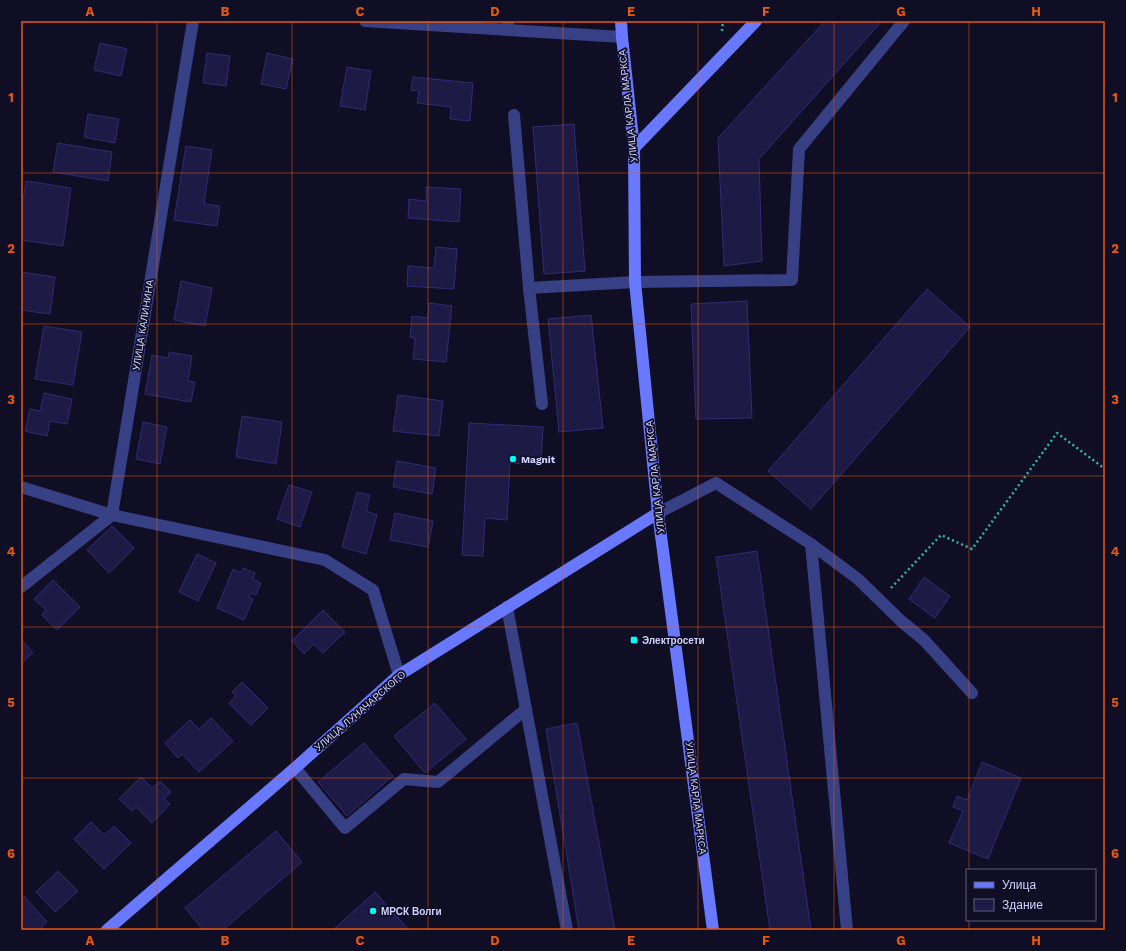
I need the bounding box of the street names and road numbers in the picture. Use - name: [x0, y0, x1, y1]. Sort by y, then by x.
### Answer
- street label: УЛИЦА КАРЛА МАРКСА: [617, 49, 639, 163]
- street label: УЛИЦА КАЛИНИНА: [130, 278, 156, 371]
- street label: УЛИЦА КАРЛА МАРКСА: [644, 420, 666, 534]
- street label: УЛИЦА ЛУНАЧАРСКОГО: [312, 668, 408, 753]
- street label: УЛИЦА КАРЛА МАРКСА: [684, 741, 708, 855]

